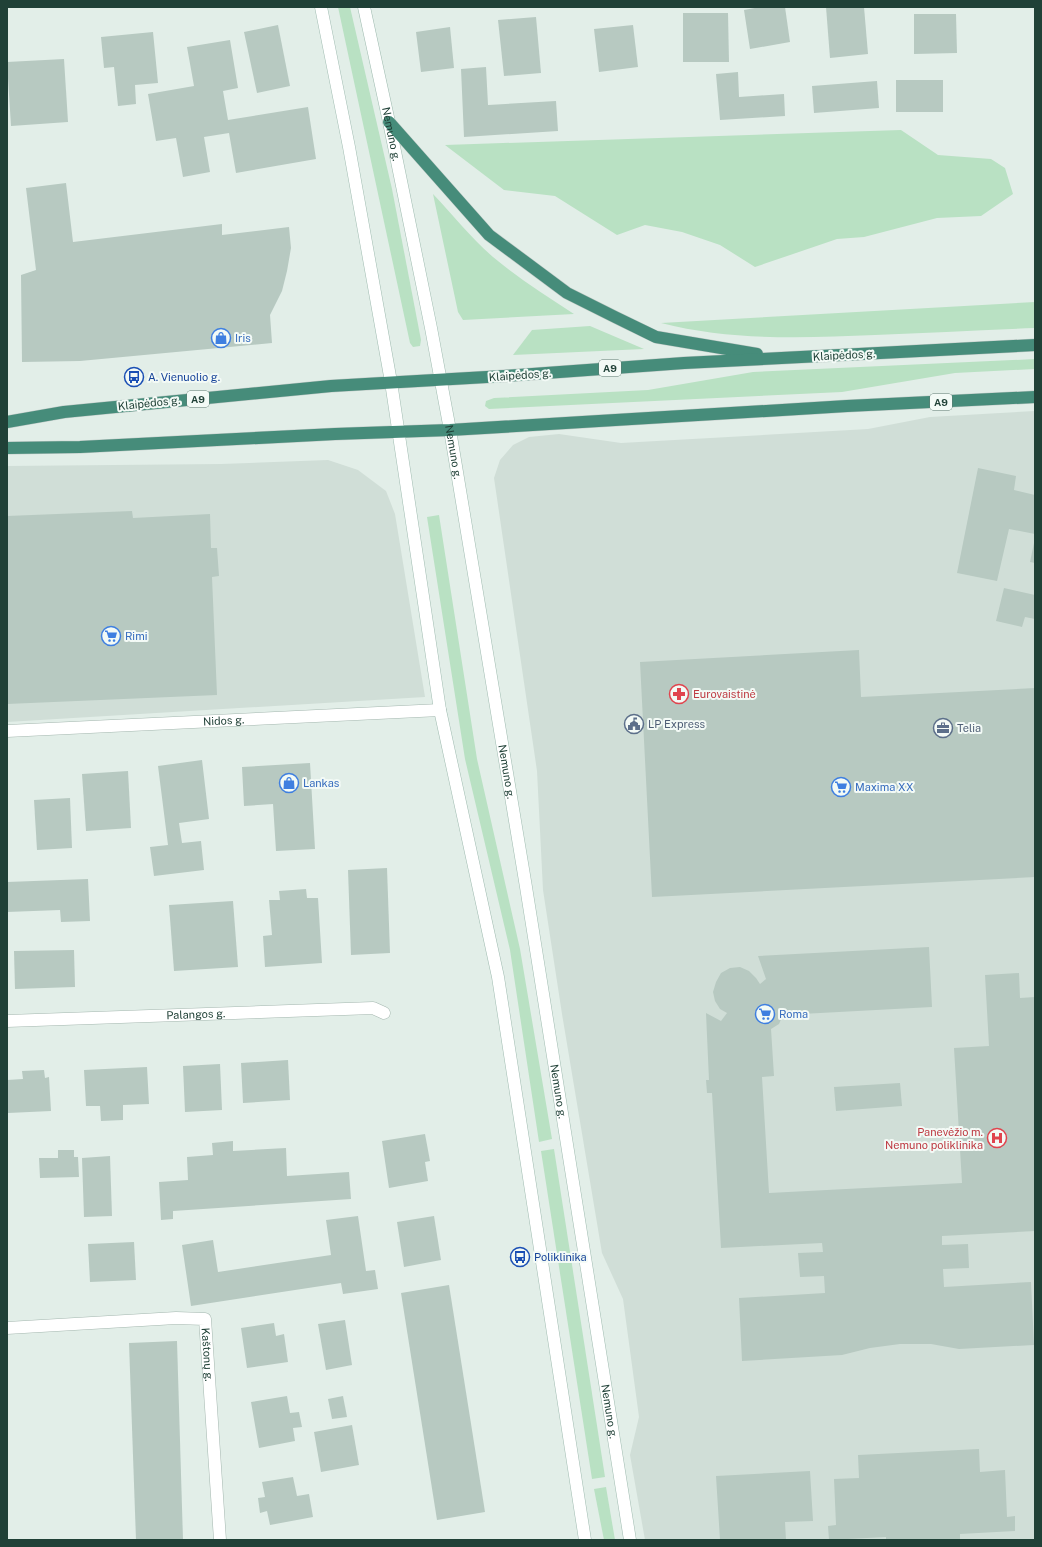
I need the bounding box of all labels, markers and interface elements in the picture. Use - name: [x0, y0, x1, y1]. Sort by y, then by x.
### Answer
- street label: Nemuno g.: [380, 106, 403, 162]
- shop icon: Iris: [210, 327, 232, 349]
- place label: Iris: [235, 332, 251, 344]
- street label: Klaipėdos g.: [812, 347, 876, 363]
- road number: A9: [599, 360, 621, 376]
- bus stop icon: A. Vienuolio g.: [123, 366, 145, 388]
- street label: Klaipėdos g.: [488, 367, 552, 383]
- place label: A. Vienuolio g.: [148, 371, 220, 383]
- road number: A9: [187, 391, 209, 407]
- street label: Klaipėdos g.: [117, 394, 181, 412]
- road number: A9: [930, 394, 952, 410]
- street label: Nemuno g.: [443, 424, 464, 480]
- supermarket icon: Rimi: [100, 625, 122, 647]
- place label: Rimi: [125, 630, 147, 642]
- pharmacy icon: Eurovaistinė: [668, 683, 690, 705]
- place label: Eurovaistinė: [693, 688, 756, 700]
- street label: Nidos g.: [203, 713, 245, 727]
- public building icon: LP Express: [623, 713, 645, 735]
- office icon: Telia: [932, 717, 954, 739]
- place label: LP Express: [648, 718, 705, 730]
- place label: Telia: [957, 722, 981, 734]
- street label: Nemuno g.: [496, 744, 517, 800]
- shop icon: Lankas: [278, 772, 300, 794]
- supermarket icon: Maxima XX: [830, 776, 852, 798]
- place label: Lankas: [303, 777, 340, 789]
- place label: Maxima XX: [855, 781, 914, 793]
- supermarket icon: Roma: [754, 1003, 776, 1025]
- street label: Palangos g.: [166, 1007, 226, 1021]
- place label: Roma: [779, 1008, 808, 1020]
- street label: Nemuno g.: [548, 1063, 569, 1120]
- place label: Panevėžio m. Nemuno poliklinika: [885, 1126, 983, 1151]
- hospital icon: Panevėžio m. Nemuno poliklinika: [986, 1127, 1008, 1149]
- bus stop icon: Poliklinika: [509, 1246, 531, 1268]
- place label: Poliklinika: [534, 1251, 587, 1263]
- street label: Kaštonų g.: [200, 1327, 215, 1382]
- street label: Nemuno g.: [599, 1383, 620, 1440]

